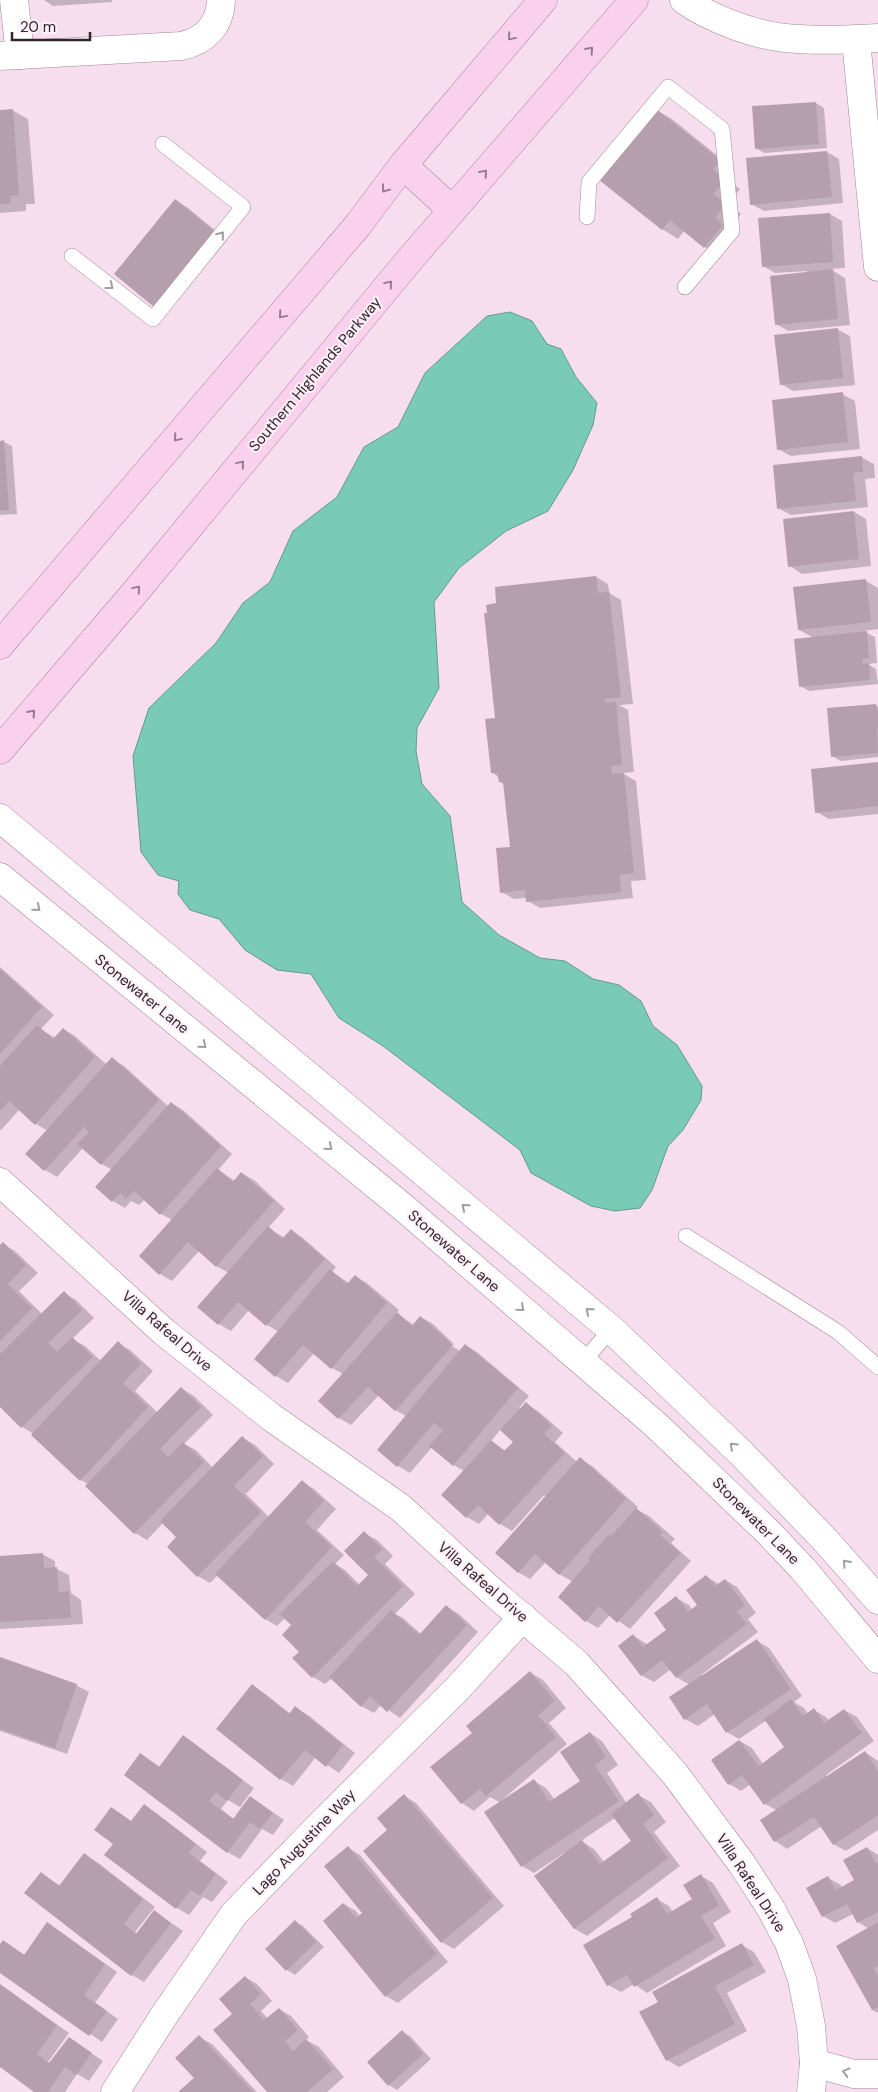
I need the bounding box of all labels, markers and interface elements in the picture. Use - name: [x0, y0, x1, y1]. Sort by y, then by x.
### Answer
- scale bar: [12, 10, 90, 42]
- text: 20 m: [20, 17, 56, 37]
- one-way arrow: [508, 32, 517, 41]
- one-way arrow: [585, 47, 593, 56]
- one-way arrow: [478, 169, 487, 178]
- one-way arrow: [382, 183, 391, 193]
- one-way arrow: [215, 232, 224, 241]
- one-way arrow: [104, 280, 113, 288]
- one-way arrow: [384, 281, 392, 290]
- street label: Southern Highlands Parkway: [244, 292, 386, 456]
- one-way arrow: [279, 309, 288, 318]
- one-way arrow: [173, 433, 182, 442]
- one-way arrow: [235, 461, 243, 470]
- one-way arrow: [132, 586, 140, 595]
- one-way arrow: [26, 709, 35, 718]
- one-way arrow: [32, 902, 41, 911]
- street label: Stonewater Lane: [91, 950, 193, 1038]
- one-way arrow: [198, 1039, 207, 1048]
- one-way arrow: [324, 1142, 333, 1151]
- one-way arrow: [462, 1204, 471, 1212]
- street label: Stonewater Lane: [404, 1205, 504, 1297]
- street label: Villa Rafeal Drive: [118, 1286, 216, 1376]
- one-way arrow: [515, 1302, 524, 1311]
- one-way arrow: [586, 1308, 595, 1317]
- one-way arrow: [730, 1443, 739, 1452]
- street label: Stonewater Lane: [708, 1473, 804, 1569]
- street label: Villa Rafeal Drive: [434, 1537, 532, 1627]
- one-way arrow: [843, 1560, 852, 1569]
- street label: Lago Augustine Way: [248, 1784, 360, 1899]
- street label: Villa Rafeal Drive: [712, 1830, 790, 1936]
- one-way arrow: [841, 2067, 850, 2078]

